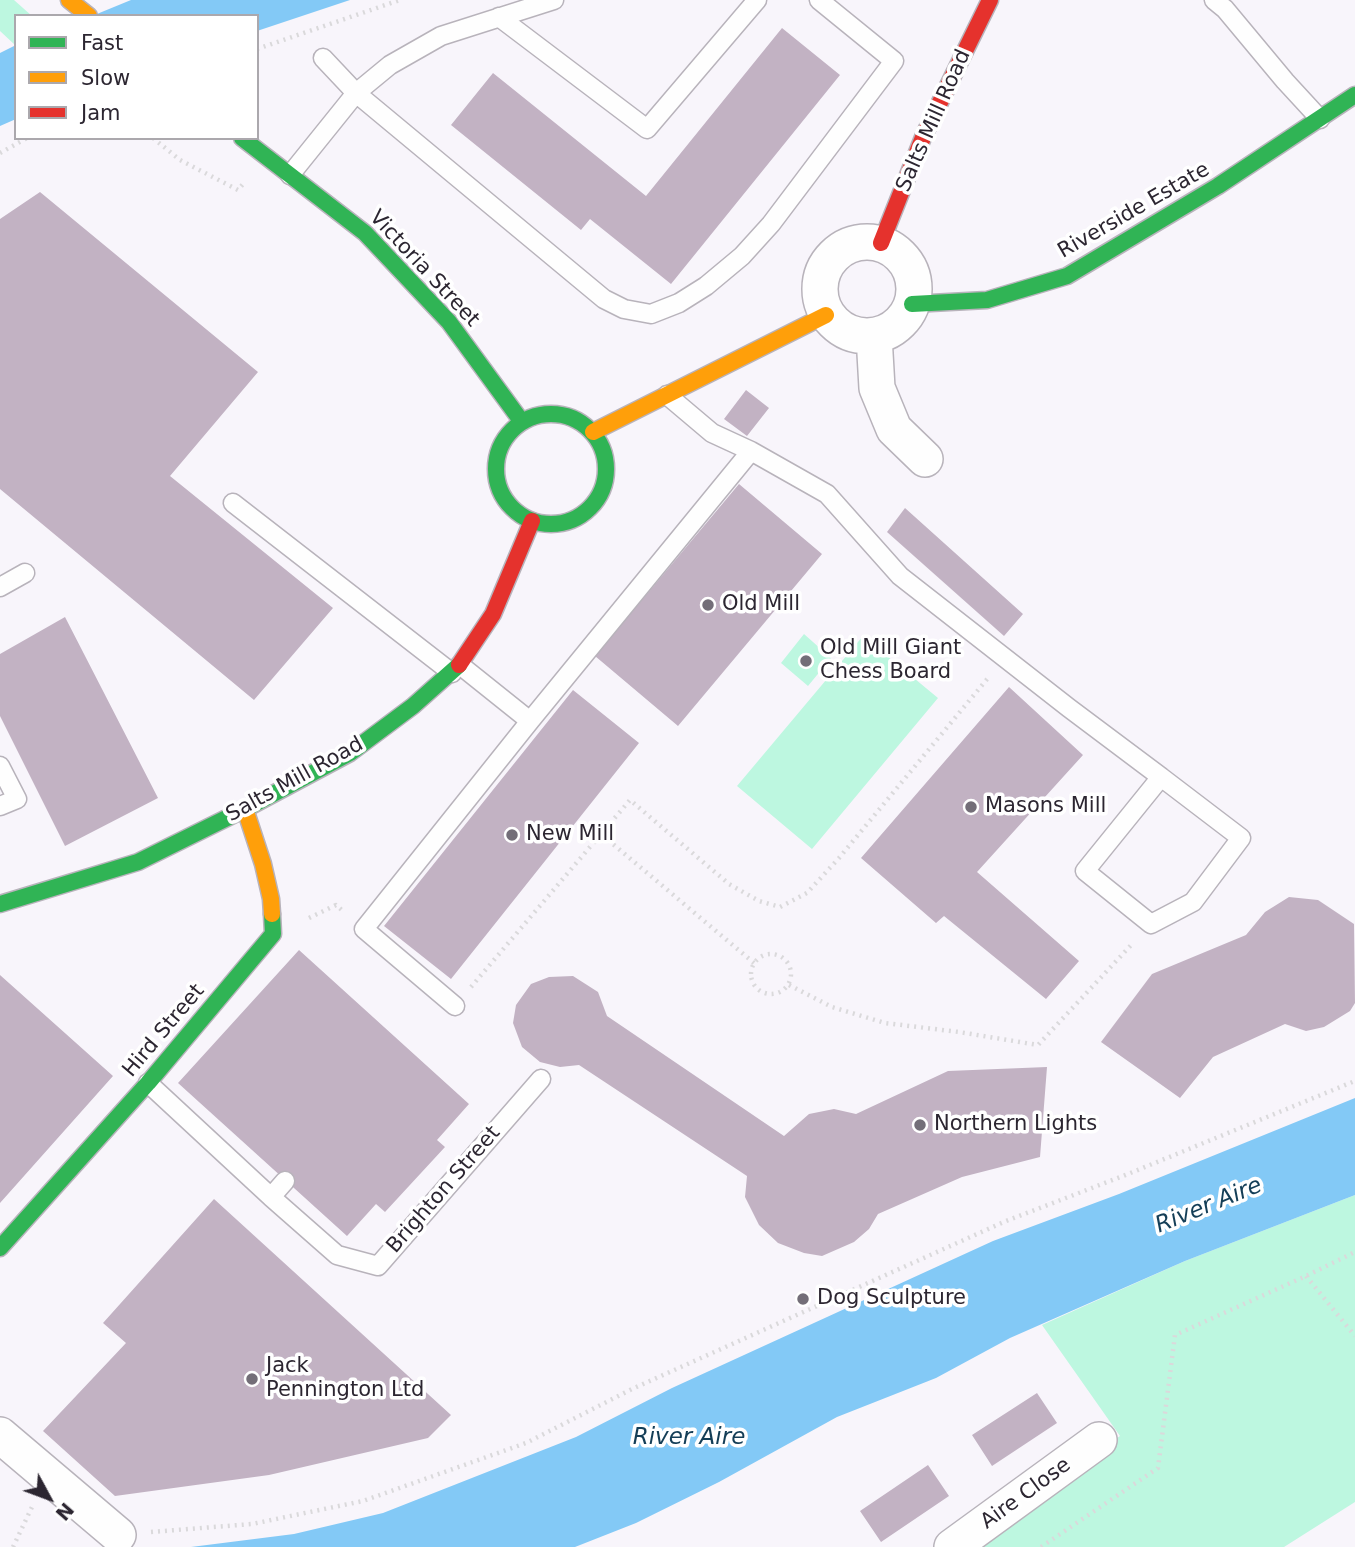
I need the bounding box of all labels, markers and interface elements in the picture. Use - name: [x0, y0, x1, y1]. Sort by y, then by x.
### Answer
- legend: [14, 14, 259, 140]
- text: Fast: [81, 31, 123, 55]
- street label: Salts Mill Road: [891, 46, 977, 196]
- text: Slow: [81, 66, 130, 90]
- text: Jam: [81, 101, 121, 125]
- street label: Riverside Estate: [1054, 157, 1214, 265]
- street label: Victoria Street: [364, 205, 484, 333]
- place label: Old Mill: [722, 592, 800, 618]
- marker: Old Mill: [700, 597, 716, 613]
- place label: Old Mill Giant Chess Board: [820, 636, 961, 686]
- marker: Old Mill Giant Chess Board: [798, 653, 814, 669]
- street label: Salts Mill Road: [222, 732, 368, 828]
- place label: Masons Mill: [985, 794, 1106, 820]
- marker: Masons Mill: [963, 799, 979, 815]
- place label: New Mill: [526, 822, 614, 848]
- marker: New Mill: [504, 827, 520, 843]
- street label: Hird Street: [118, 979, 210, 1083]
- place label: Northern Lights: [934, 1112, 1097, 1138]
- marker: Northern Lights: [912, 1117, 928, 1133]
- street label: Brighton Street: [382, 1121, 506, 1259]
- water label: River Aire: [1152, 1172, 1266, 1240]
- place label: Dog Sculpture: [817, 1286, 966, 1312]
- marker: Dog Sculpture: [795, 1291, 811, 1307]
- place label: Jack Pennington Ltd: [266, 1354, 424, 1404]
- marker: Jack Pennington Ltd: [244, 1371, 260, 1387]
- water label: River Aire: [633, 1424, 745, 1452]
- street label: Aire Close: [976, 1453, 1076, 1535]
- north arrow: [14, 1463, 84, 1533]
- text: N: [51, 1499, 78, 1525]

